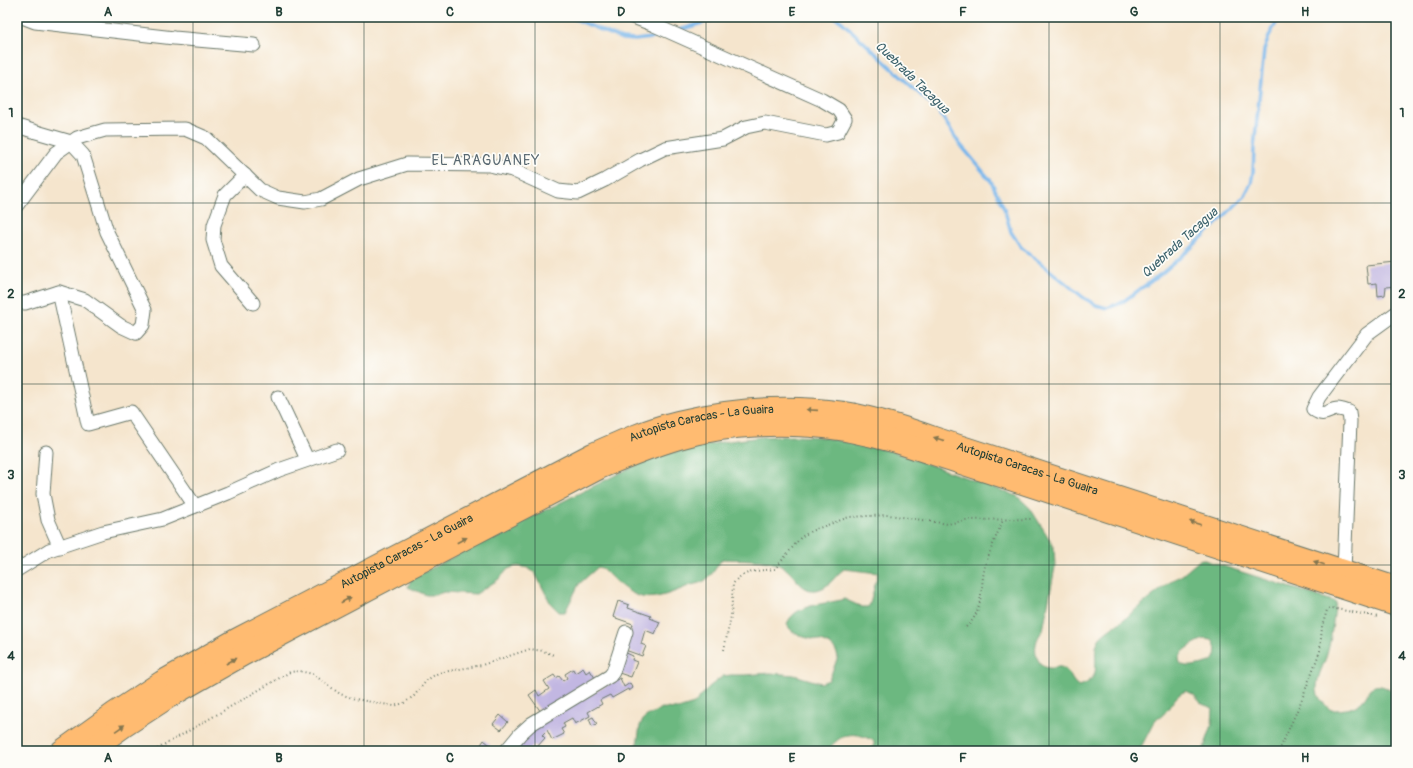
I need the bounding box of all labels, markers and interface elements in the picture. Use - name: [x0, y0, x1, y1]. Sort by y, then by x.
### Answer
- text: A: [104, 4, 113, 20]
- text: B: [275, 4, 283, 20]
- text: C: [446, 4, 454, 20]
- text: D: [617, 4, 625, 20]
- text: E: [789, 4, 796, 20]
- text: F: [959, 4, 967, 20]
- text: G: [1130, 4, 1139, 20]
- text: H: [1301, 4, 1309, 20]
- water label: Quebrada Tacagua: [872, 38, 954, 118]
- text: 1: [8, 105, 14, 121]
- text: 1: [1399, 105, 1405, 121]
- district label: EL ARAGUANEY: [431, 152, 541, 169]
- water label: Quebrada Tacagua: [1138, 204, 1222, 281]
- text: 2: [7, 286, 15, 302]
- text: 2: [1398, 286, 1406, 302]
- street label: Autopista Caracas - La Guaira: [627, 402, 775, 446]
- one-way arrow: [806, 407, 818, 414]
- one-way arrow: [932, 436, 944, 442]
- street label: Autopista Caracas - La Guaira: [955, 439, 1100, 499]
- text: 3: [7, 467, 15, 483]
- text: 3: [1398, 467, 1406, 483]
- street label: Autopista Caracas - La Guaira: [338, 511, 476, 592]
- one-way arrow: [1189, 520, 1201, 526]
- one-way arrow: [456, 537, 467, 543]
- one-way arrow: [1313, 560, 1325, 566]
- one-way arrow: [341, 597, 352, 603]
- text: 4: [7, 648, 15, 664]
- text: 4: [1398, 648, 1406, 664]
- one-way arrow: [226, 657, 237, 664]
- one-way arrow: [115, 724, 126, 732]
- text: A: [104, 750, 113, 766]
- text: B: [275, 750, 283, 766]
- text: C: [446, 750, 454, 766]
- text: D: [617, 750, 625, 766]
- text: E: [789, 750, 796, 766]
- text: F: [959, 750, 967, 766]
- text: G: [1130, 750, 1139, 766]
- text: H: [1301, 750, 1309, 766]

